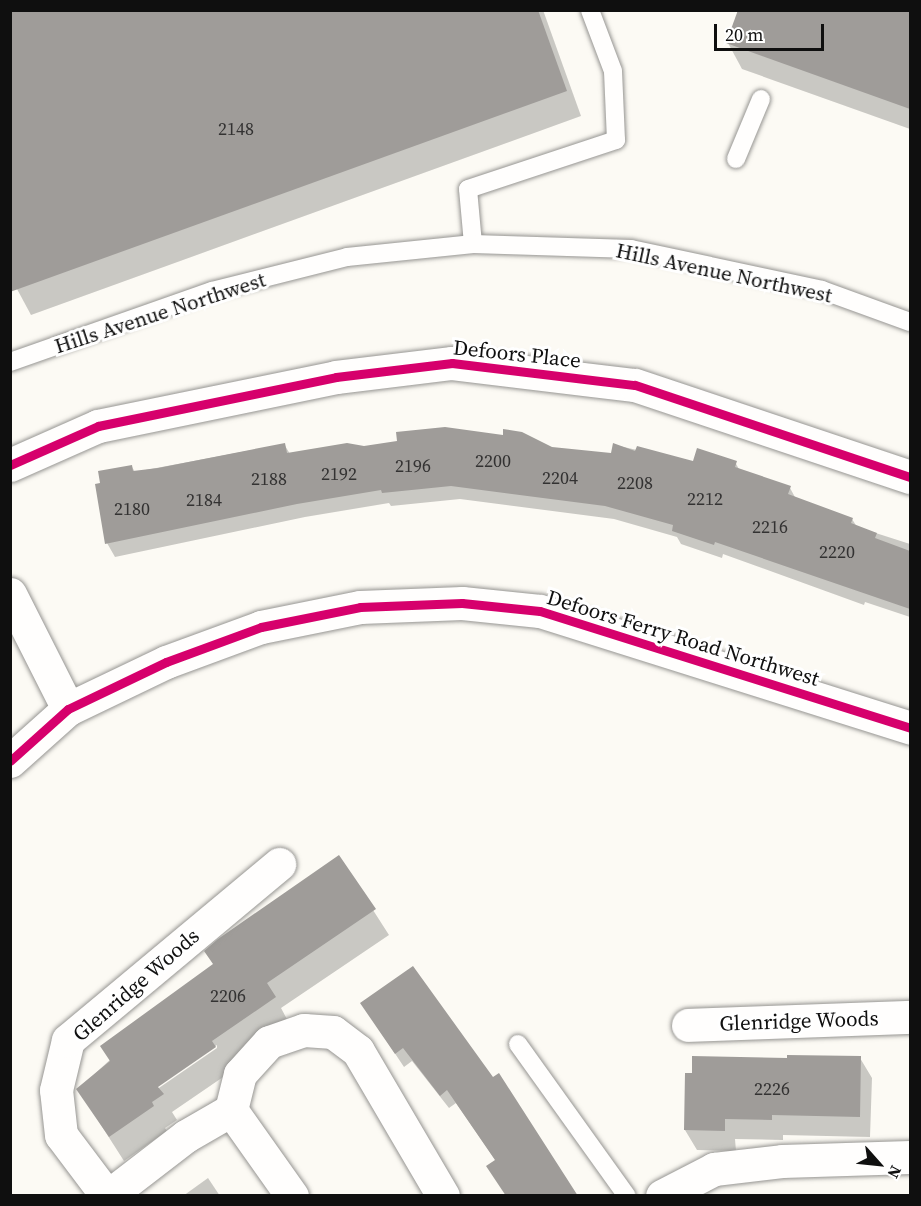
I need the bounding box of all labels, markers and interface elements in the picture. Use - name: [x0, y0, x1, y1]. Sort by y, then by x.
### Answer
- scale bar: [717, 12, 826, 50]
- text: 20 m: [725, 22, 763, 47]
- house number: 2148: [218, 118, 254, 140]
- street label: Hills Avenue Northwest: [614, 238, 834, 308]
- street label: Hills Avenue Northwest: [51, 267, 269, 359]
- street label: Defoors Place: [452, 335, 582, 373]
- house number: 2200: [475, 450, 511, 472]
- house number: 2196: [395, 455, 431, 477]
- house number: 2192: [321, 463, 357, 485]
- house number: 2204: [542, 467, 578, 489]
- house number: 2188: [251, 468, 287, 490]
- house number: 2208: [617, 472, 653, 494]
- house number: 2212: [687, 488, 723, 510]
- house number: 2184: [186, 489, 222, 511]
- house number: 2180: [114, 498, 150, 520]
- house number: 2216: [752, 516, 788, 538]
- house number: 2220: [819, 541, 855, 563]
- street label: Defoors Ferry Road Northwest: [544, 585, 822, 691]
- street label: Glenridge Woods: [67, 923, 205, 1047]
- house number: 2206: [210, 985, 246, 1007]
- street label: Glenridge Woods: [719, 1006, 879, 1036]
- house number: 2226: [754, 1078, 790, 1100]
- north arrow: [849, 1134, 909, 1194]
- text: N: [883, 1162, 907, 1182]

